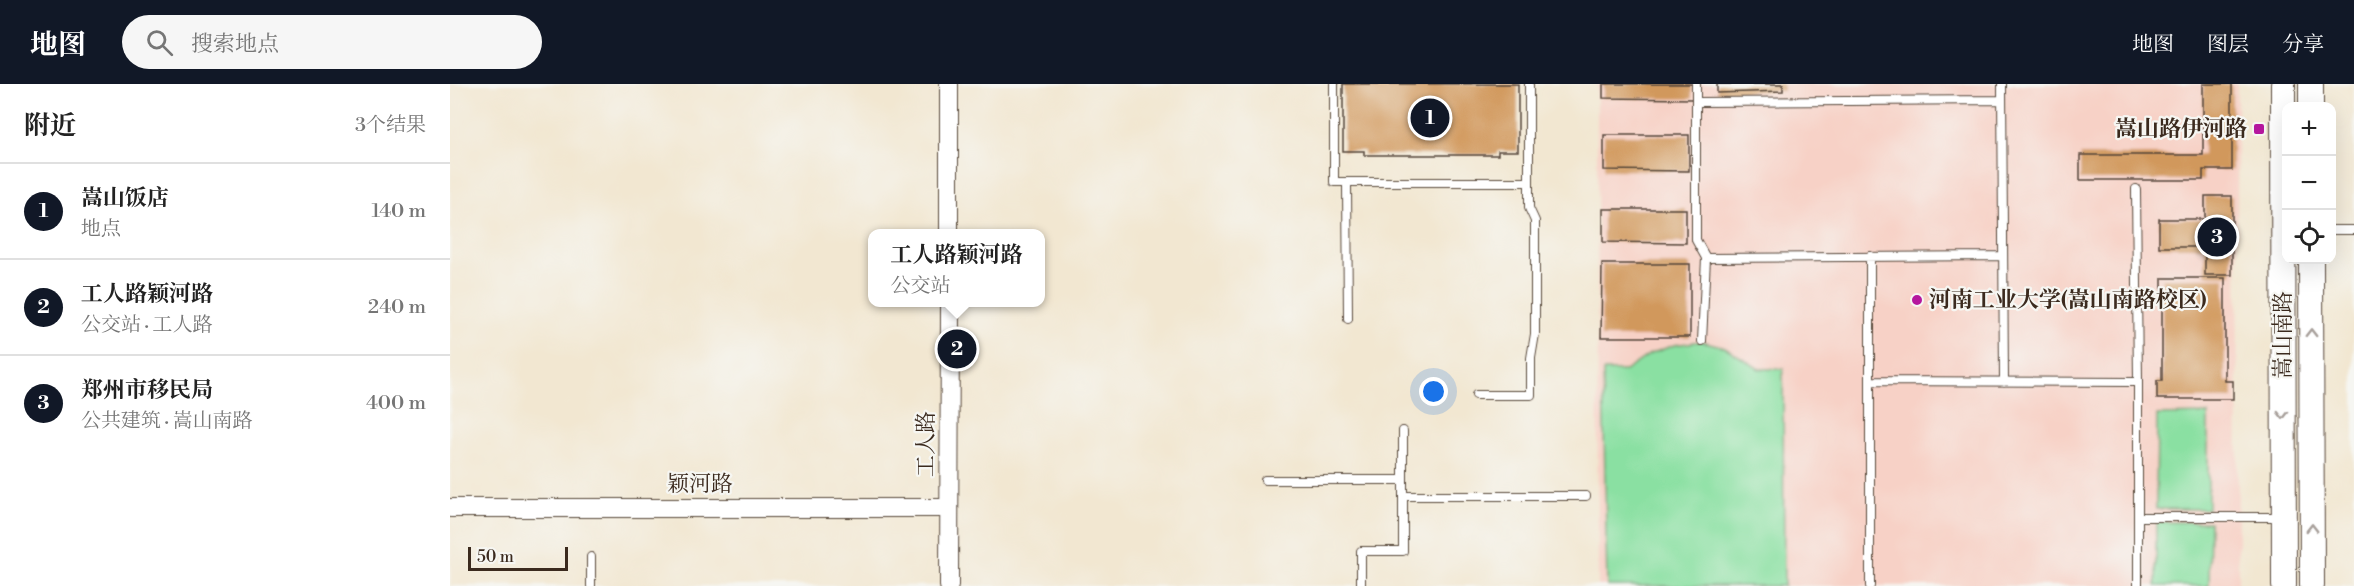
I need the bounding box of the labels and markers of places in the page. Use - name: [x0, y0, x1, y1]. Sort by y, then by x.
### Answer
- pin: 1: [1410, 96, 1450, 141]
- place label: 嵩山路伊河路: [2115, 116, 2247, 143]
- marker: 嵩山路伊河路: [2252, 122, 2266, 136]
- pin: 3: [2198, 214, 2236, 260]
- place label: 河南工业大学(嵩山南路校区): [1929, 287, 2207, 314]
- marker: 河南工业大学(嵩山南路校区): [1910, 293, 1924, 307]
- pin: 2: [938, 326, 976, 372]

